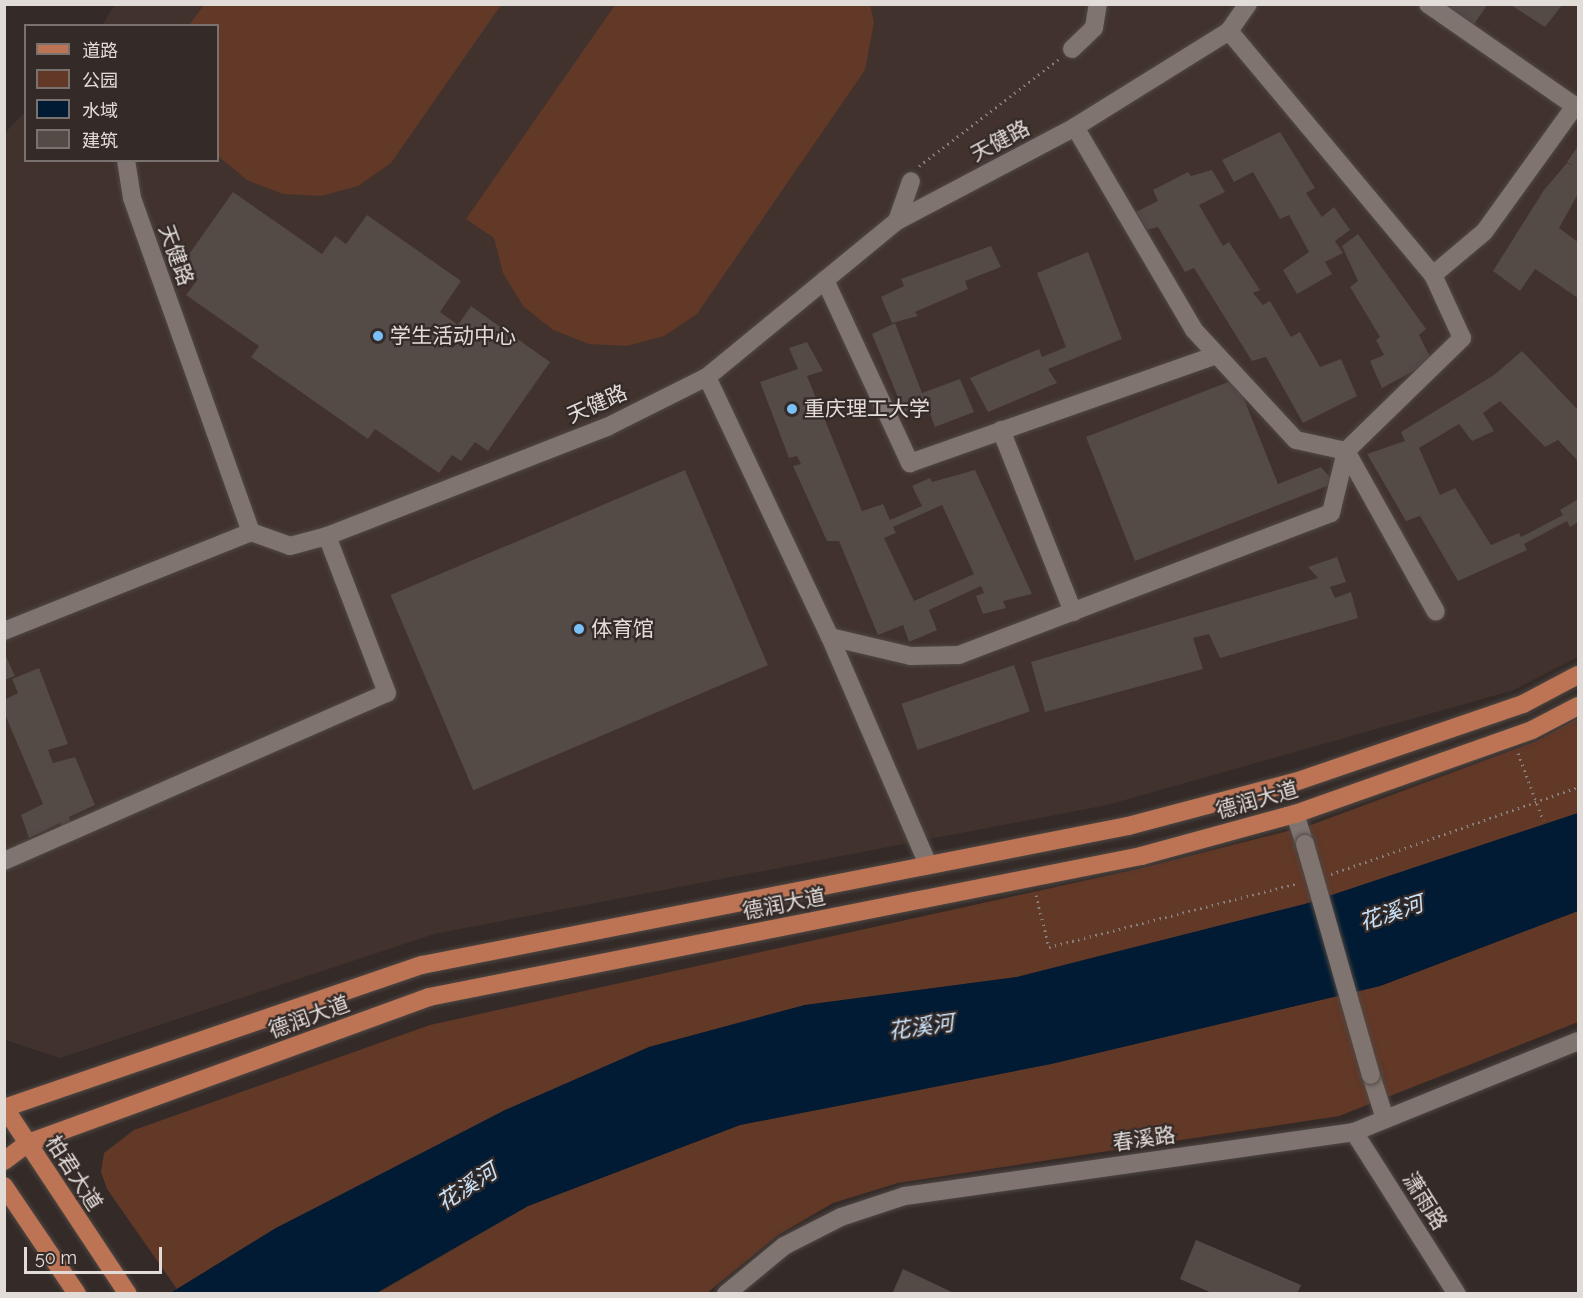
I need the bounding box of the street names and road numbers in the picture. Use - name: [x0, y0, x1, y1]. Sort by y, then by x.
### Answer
- street label: 天健路: [966, 115, 1034, 167]
- street label: 天健路: [153, 221, 199, 289]
- street label: 天健路: [563, 380, 631, 428]
- street label: 德润大道: [1213, 776, 1301, 824]
- street label: 德润大道: [740, 884, 828, 924]
- street label: 德润大道: [265, 991, 353, 1043]
- street label: 春溪路: [1111, 1122, 1177, 1156]
- street label: 柏君大道: [41, 1131, 107, 1215]
- street label: 潇雨路: [1398, 1168, 1452, 1234]

